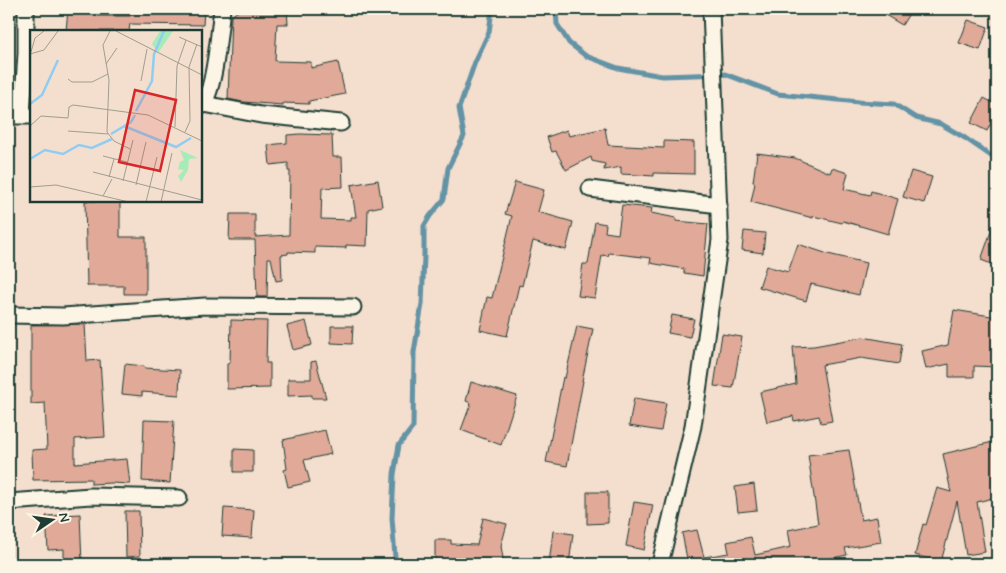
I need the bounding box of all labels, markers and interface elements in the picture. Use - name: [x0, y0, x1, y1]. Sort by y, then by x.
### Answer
- inset map: [30, 30, 202, 202]
- north arrow: [28, 496, 78, 546]
- text: N: [54, 511, 74, 524]

